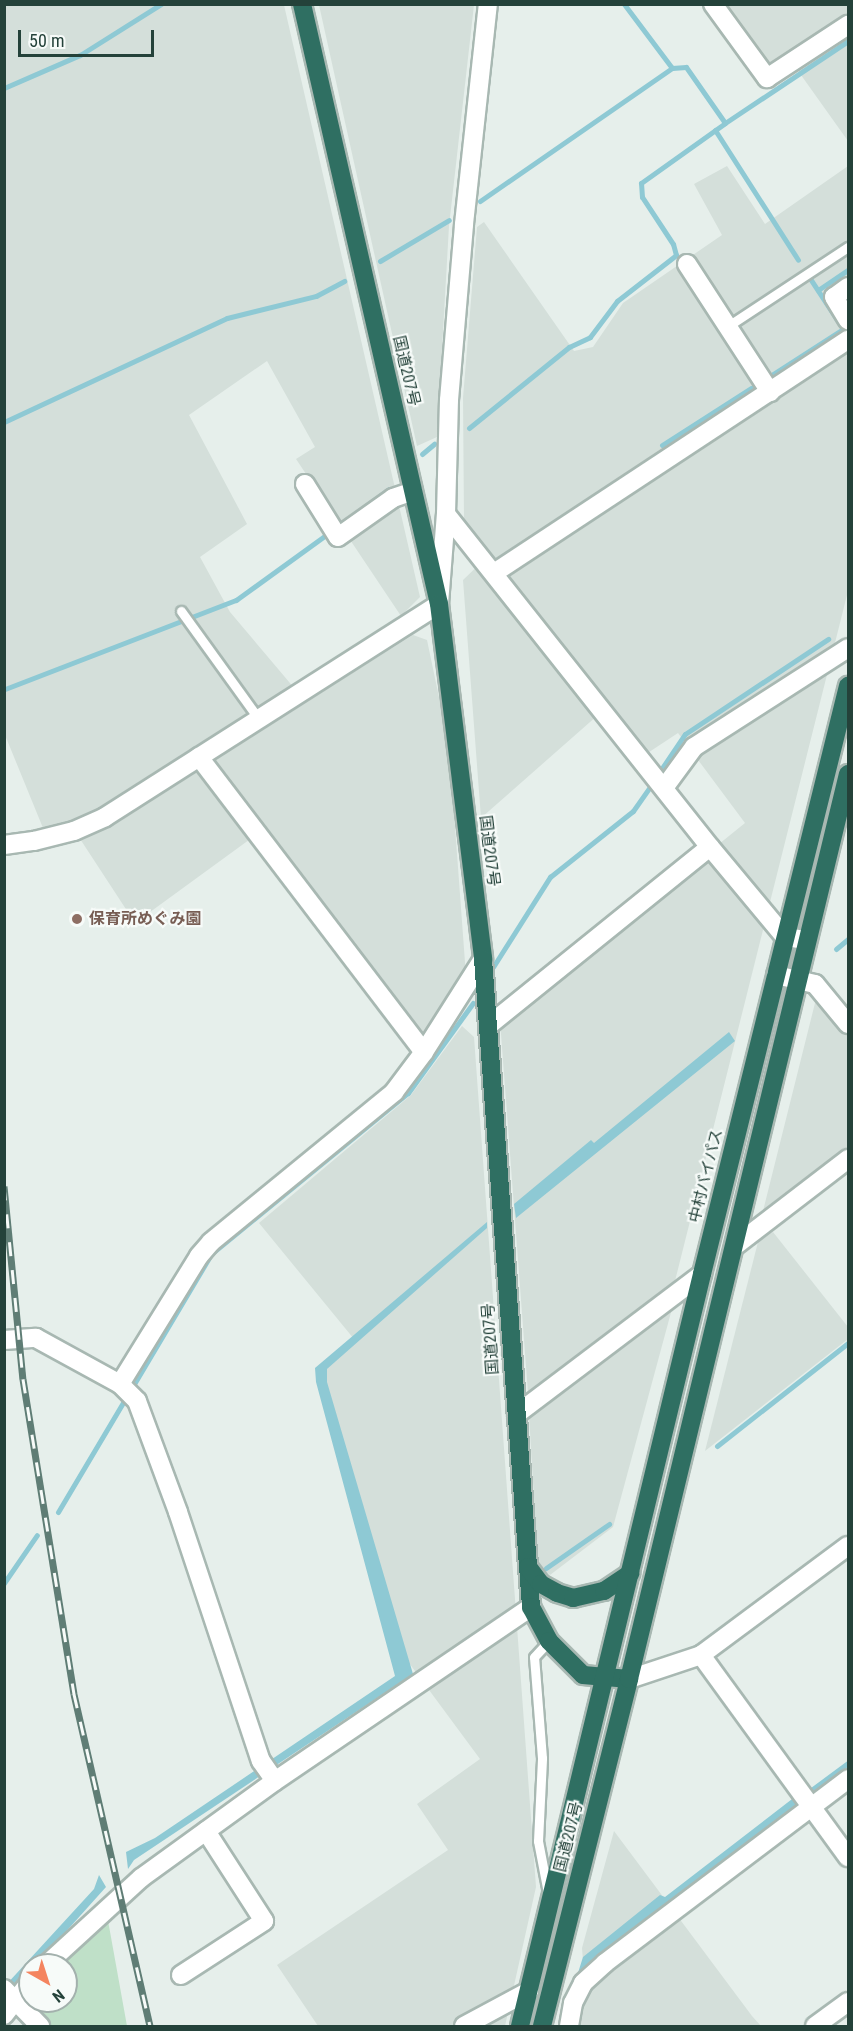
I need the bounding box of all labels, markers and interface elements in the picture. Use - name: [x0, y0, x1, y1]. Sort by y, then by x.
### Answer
- scale bar: [21, 18, 158, 56]
- text: 50 m: [29, 30, 64, 51]
- street label: 国道207号: [389, 334, 423, 408]
- street label: 国道207号: [475, 814, 503, 888]
- place label: 保育所めぐみ園: [89, 909, 201, 929]
- marker: 保育所めぐみ園: [70, 912, 84, 926]
- street label: 中村バイパス: [685, 1127, 727, 1225]
- street label: 国道207号: [479, 1303, 503, 1375]
- street label: 国道207号: [551, 1800, 587, 1874]
- north arrow: [18, 1953, 78, 2013]
- text: N: [49, 1985, 68, 2006]

